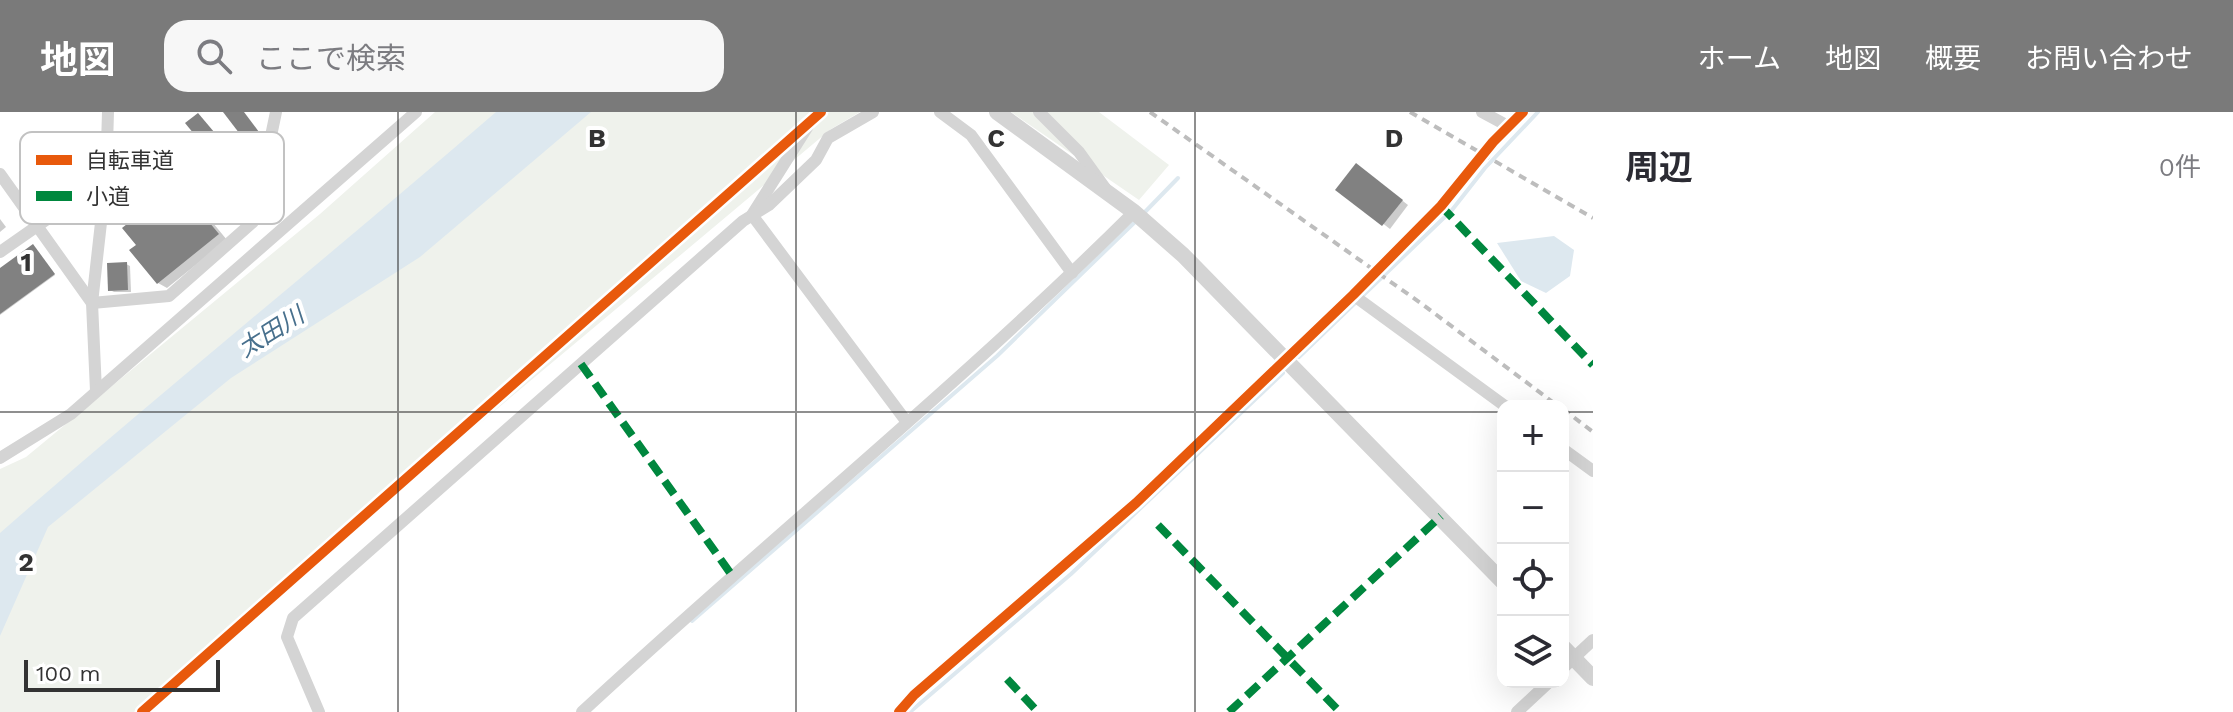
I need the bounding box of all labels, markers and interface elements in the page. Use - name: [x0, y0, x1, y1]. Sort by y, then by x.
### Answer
- search box: [164, 20, 724, 92]
- icon: search: [192, 34, 236, 78]
- text: 地図: [40, 38, 116, 82]
- text: ここで検索: [256, 41, 406, 76]
- text: ホーム: [1698, 42, 1781, 75]
- text: 地図: [1825, 42, 1881, 75]
- text: 概要: [1925, 42, 1981, 75]
- text: お問い合わせ: [2025, 42, 2193, 75]
- text: B: [588, 123, 606, 153]
- text: C: [987, 123, 1005, 153]
- text: D: [1385, 123, 1403, 153]
- legend: [20, 132, 284, 224]
- text: 周辺: [1625, 147, 1693, 187]
- text: 自転車道: [86, 148, 174, 173]
- text: 0件: [2159, 152, 2201, 182]
- text: 小道: [86, 184, 130, 209]
- text: 1: [20, 247, 32, 277]
- water label: 太田川: [233, 299, 311, 363]
- map controls: [1497, 400, 1569, 688]
- button: +: [1497, 400, 1569, 472]
- button: −: [1497, 472, 1569, 544]
- button: locate: [1497, 544, 1569, 616]
- text: 2: [18, 547, 34, 577]
- button: layers: [1497, 616, 1569, 688]
- scale bar: [24, 656, 220, 692]
- text: 100 m: [36, 661, 100, 686]

